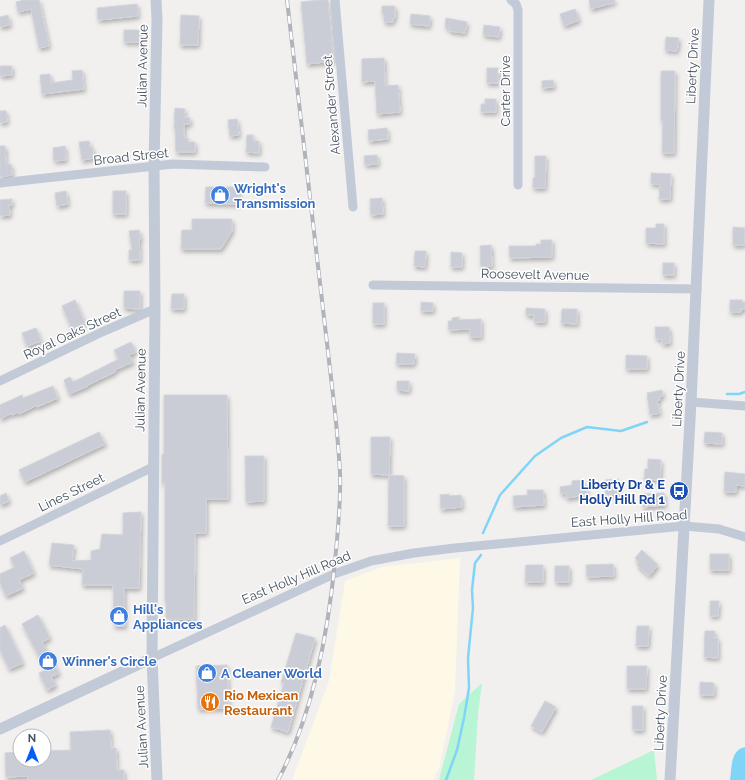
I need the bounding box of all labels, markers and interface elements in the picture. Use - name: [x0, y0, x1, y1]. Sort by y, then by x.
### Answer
- street label: Julian Avenue: [134, 24, 151, 108]
- street label: Liberty Drive: [683, 27, 702, 104]
- street label: Alexander Street: [320, 54, 343, 156]
- street label: Carter Drive: [498, 55, 513, 127]
- street label: Broad Street: [93, 145, 170, 168]
- place label: Wright's Transmission: [234, 181, 316, 211]
- shop icon: Wright's Transmission: [209, 184, 231, 206]
- street label: Roosevelt Avenue: [481, 266, 590, 283]
- street label: Royal Oaks Street: [21, 304, 124, 363]
- street label: Julian Avenue: [132, 348, 149, 432]
- street label: Liberty Drive: [669, 350, 688, 427]
- street label: Lines Street: [36, 470, 107, 515]
- place label: Liberty Dr & E Holly Hill Rd 1: [579, 477, 666, 507]
- bus stop icon: Liberty Dr & E Holly Hill Rd 1: [668, 480, 690, 502]
- street label: East Holly Hill Road: [570, 507, 688, 530]
- street label: East Holly Hill Road: [240, 548, 353, 607]
- place label: Hill's Appliances: [133, 602, 203, 632]
- shop icon: Hill's Appliances: [108, 605, 130, 627]
- shop icon: Winner's Circle: [37, 650, 59, 672]
- place label: Winner's Circle: [62, 654, 157, 669]
- shop icon: A Cleaner World: [196, 662, 218, 684]
- place label: A Cleaner World: [221, 666, 322, 681]
- street label: Liberty Drive: [651, 674, 670, 751]
- street label: Julian Avenue: [132, 685, 151, 769]
- place label: Rio Mexican Restaurant: [224, 688, 299, 718]
- restaurant icon: Rio Mexican Restaurant: [199, 691, 221, 713]
- north arrow: [12, 728, 52, 768]
- text: N: [28, 732, 36, 745]

